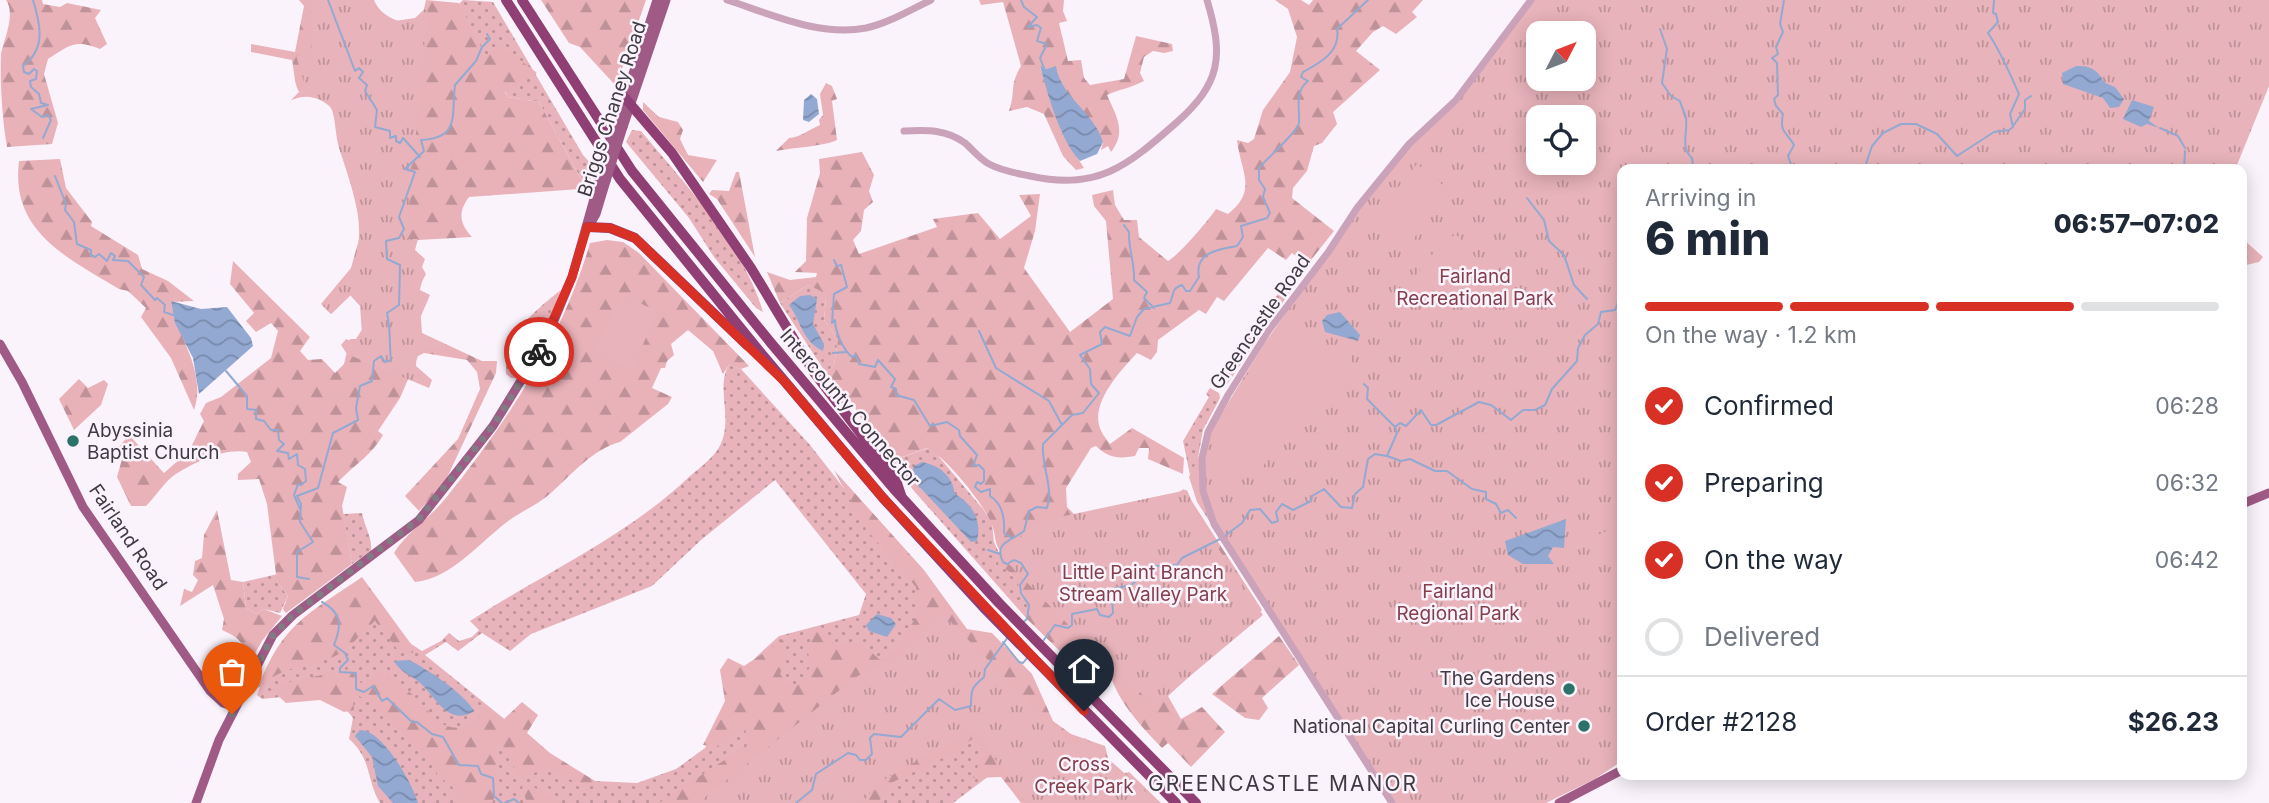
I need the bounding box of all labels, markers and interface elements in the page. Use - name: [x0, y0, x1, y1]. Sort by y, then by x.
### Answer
- street label: Briggs Chaney Road: [573, 19, 651, 199]
- north arrow: [1526, 21, 1596, 91]
- map controls: [1526, 21, 1596, 175]
- button: locate: [1526, 105, 1596, 175]
- text: Arriving in: [1645, 184, 1756, 212]
- text: 06:57–07:02: [2054, 208, 2219, 239]
- text: 6 min: [1645, 210, 1770, 266]
- street label: Greencastle Road: [1205, 250, 1315, 394]
- park label: Fairland Recreational Park: [1396, 265, 1554, 310]
- courier: [504, 317, 574, 387]
- text: On the way · 1.2 km: [1645, 321, 1857, 349]
- street label: Intercounty Connector: [775, 324, 925, 492]
- icon: bike: [520, 333, 558, 371]
- icon: check: [1645, 387, 1683, 425]
- text: Confirmed: [1704, 390, 1834, 421]
- text: 06:28: [2155, 392, 2219, 420]
- place label: Abyssinia Baptist Church: [87, 419, 219, 464]
- marker: Abyssinia Baptist Church: [65, 433, 81, 449]
- icon: check: [1645, 464, 1683, 502]
- text: Preparing: [1704, 467, 1824, 498]
- text: 06:32: [2155, 469, 2219, 497]
- street label: Fairland Road: [84, 480, 172, 594]
- icon: check: [1645, 541, 1683, 579]
- text: On the way: [1704, 544, 1843, 575]
- text: 06:42: [2155, 546, 2219, 574]
- park label: Little Paint Branch Stream Valley Park: [1059, 561, 1228, 606]
- park label: Fairland Regional Park: [1396, 580, 1520, 625]
- text: Delivered: [1704, 621, 1820, 652]
- pin: [1054, 639, 1114, 711]
- pin: [202, 642, 262, 714]
- icon: home: [1065, 650, 1103, 688]
- icon: bag: [213, 653, 251, 691]
- place label: The Gardens Ice House: [1439, 667, 1555, 712]
- marker: The Gardens Ice House: [1561, 681, 1577, 697]
- text: Order #2128: [1645, 706, 1797, 737]
- text: $26.23: [2128, 706, 2219, 737]
- place label: National Capital Curling Center: [1293, 715, 1570, 738]
- marker: National Capital Curling Center: [1576, 718, 1592, 734]
- park label: Cross Creek Park: [1034, 753, 1134, 798]
- district label: GREENCASTLE MANOR: [1148, 771, 1418, 796]

